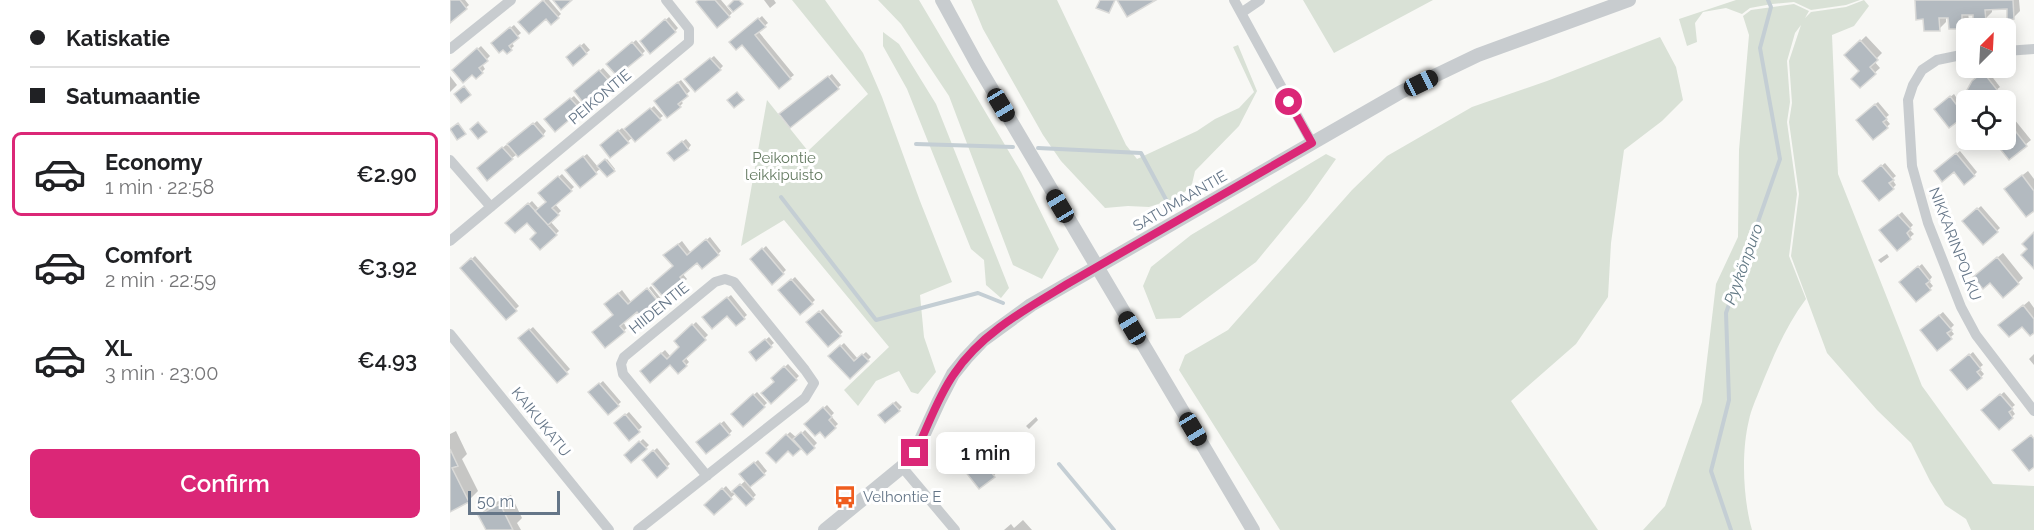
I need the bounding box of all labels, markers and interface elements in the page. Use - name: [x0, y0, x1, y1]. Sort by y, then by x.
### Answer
- north arrow: [1956, 18, 2016, 78]
- map controls: [1956, 18, 2016, 150]
- text: Katiskatie: [66, 25, 170, 51]
- street label: PEIKONTIE: [565, 66, 635, 128]
- car: [1401, 67, 1441, 99]
- text: Satumaantie: [66, 83, 200, 109]
- car: [984, 85, 1018, 125]
- route start: [1275, 88, 1302, 115]
- button: locate: [1956, 90, 2016, 150]
- icon: car: [33, 147, 87, 201]
- text: Economy: [105, 149, 203, 175]
- park label: Peikontie leikkipuisto: [745, 149, 823, 184]
- text: €2.90: [356, 161, 417, 187]
- street label: SATUMAANTIE: [1130, 167, 1230, 235]
- text: 1 min · 22:58: [105, 175, 214, 199]
- street label: NIKKARINPOLKU: [1925, 185, 1985, 303]
- car: [1043, 186, 1077, 226]
- water label: Pyykönpuro: [1720, 221, 1767, 307]
- icon: car: [33, 240, 87, 294]
- text: Comfort: [105, 242, 192, 268]
- text: €3.92: [358, 254, 417, 280]
- text: 2 min · 22:59: [105, 268, 216, 292]
- street label: HIIDENTIE: [625, 278, 693, 338]
- car: [1115, 308, 1149, 348]
- icon: car: [33, 333, 87, 387]
- text: XL: [105, 335, 132, 361]
- text: €4.93: [357, 347, 417, 373]
- text: 3 min · 23:00: [105, 361, 219, 385]
- street label: KAIKUKATU: [508, 384, 574, 460]
- car: [1176, 409, 1210, 449]
- callout: 1 min: [936, 432, 1035, 474]
- route end: [901, 439, 928, 466]
- text: 1 min: [961, 441, 1010, 465]
- button: Confirm: [30, 449, 420, 518]
- bus stop icon: Velhontie E: [832, 484, 858, 510]
- scale bar: [468, 488, 560, 516]
- place label: Velhontie E: [863, 488, 941, 506]
- text: 50 m: [477, 492, 514, 511]

